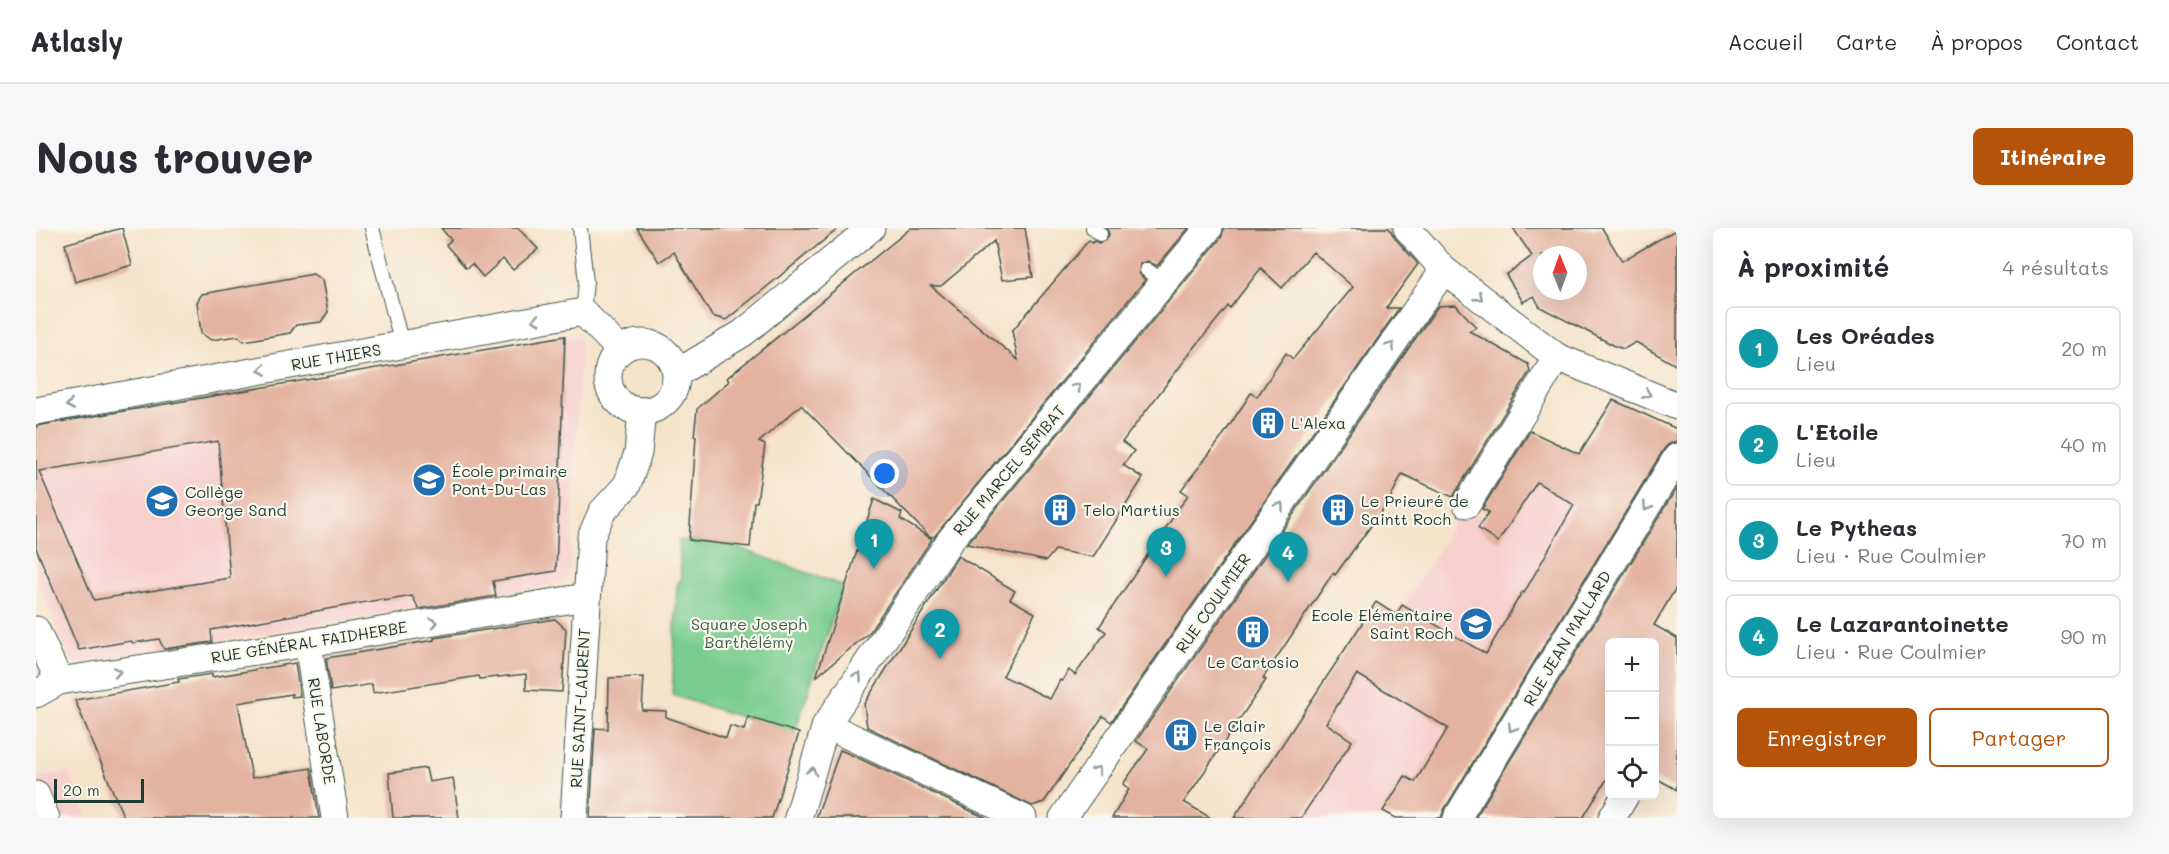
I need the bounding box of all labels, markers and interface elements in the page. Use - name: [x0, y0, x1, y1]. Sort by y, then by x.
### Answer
- text: Atlasly: [30, 23, 124, 59]
- text: Accueil: [1728, 28, 1803, 55]
- text: Carte: [1836, 28, 1897, 55]
- text: À propos: [1930, 28, 2023, 55]
- text: Contact: [2056, 28, 2139, 55]
- button: Itinéraire: [1973, 128, 2133, 185]
- text: Nous trouver: [36, 129, 314, 184]
- north arrow: [1533, 246, 1587, 300]
- text: À proximité: [1737, 250, 1889, 284]
- text: 4 résultats: [2003, 254, 2109, 280]
- one-way arrow: [1473, 290, 1484, 301]
- one-way arrow: [532, 314, 541, 326]
- text: Les Oréades: [1796, 321, 1935, 350]
- text: 1: [1754, 335, 1763, 361]
- text: 20 m: [2061, 335, 2107, 361]
- street label: RUE THIERS: [289, 338, 383, 375]
- one-way arrow: [1384, 342, 1395, 353]
- text: Lieu: [1796, 350, 1836, 376]
- one-way arrow: [257, 363, 267, 376]
- one-way arrow: [1070, 383, 1081, 394]
- one-way arrow: [1641, 387, 1652, 399]
- one-way arrow: [65, 398, 75, 411]
- street label: RUE MARCEL SEMBAT: [948, 400, 1070, 539]
- building icon: L'Alexa: [1250, 405, 1286, 441]
- place label: L'Alexa: [1291, 412, 1346, 433]
- text: L'Etoile: [1796, 417, 1878, 446]
- text: 2: [1753, 431, 1764, 457]
- text: 40 m: [2061, 431, 2107, 457]
- text: Lieu: [1796, 446, 1836, 472]
- your location: [870, 459, 899, 488]
- place label: École primaire Pont-Du-Las: [452, 460, 567, 499]
- school or university icon: École primaire Pont-Du-Las: [411, 462, 447, 498]
- place label: Collège George Sand: [185, 481, 287, 520]
- school or university icon: Collège George Sand: [144, 483, 180, 519]
- place label: Le Prieuré de Saintt Roch: [1361, 490, 1469, 529]
- building icon: Telo Martius: [1042, 492, 1078, 528]
- building icon: Le Prieuré de Saintt Roch: [1320, 492, 1356, 528]
- place label: Telo Martius: [1083, 499, 1180, 520]
- one-way arrow: [1642, 501, 1654, 511]
- one-way arrow: [1273, 502, 1284, 513]
- text: Le Pytheas: [1796, 513, 1917, 542]
- pin: 1: [854, 520, 894, 569]
- text: 3: [1753, 527, 1765, 553]
- text: 70 m: [2061, 527, 2107, 553]
- pin: 3: [1146, 528, 1186, 577]
- pin: 4: [1268, 532, 1308, 582]
- text: Lieu · Rue Coulmier: [1796, 542, 1987, 568]
- street label: RUE COULMIER: [1170, 549, 1255, 657]
- street label: RUE JEAN MALLARD: [1518, 566, 1615, 709]
- place label: Ecole Elémentaire Saint Roch: [1311, 604, 1453, 643]
- school or university icon: Ecole Elémentaire Saint Roch: [1458, 606, 1494, 642]
- text: Le Lazarantoinette: [1796, 609, 2009, 638]
- pin: 2: [920, 610, 960, 659]
- park label: Square Joseph Barthélémy: [691, 613, 807, 652]
- building icon: Le Cartosio: [1235, 614, 1271, 650]
- street label: RUE GÉNÉRAL FAIDHERBE: [209, 616, 408, 667]
- one-way arrow: [429, 617, 438, 629]
- text: 4: [1752, 623, 1765, 649]
- text: 90 m: [2061, 623, 2107, 649]
- street label: RUE SAINT-LAURENT: [565, 627, 594, 788]
- map controls: [1605, 638, 1659, 800]
- button: +: [1605, 638, 1659, 692]
- text: Lieu · Rue Coulmier: [1796, 638, 1987, 664]
- place label: Le Cartosio: [1207, 651, 1299, 672]
- one-way arrow: [112, 667, 121, 679]
- one-way arrow: [851, 672, 862, 683]
- street label: RUE LABORDE: [304, 676, 341, 786]
- button: −: [1605, 692, 1659, 746]
- button: Enregistrer: [1737, 708, 1917, 767]
- button: Partager: [1929, 708, 2109, 767]
- place label: Le Clair François: [1204, 715, 1271, 754]
- building icon: Le Clair François: [1163, 717, 1199, 753]
- one-way arrow: [1509, 721, 1520, 732]
- button: locate: [1605, 746, 1659, 800]
- one-way arrow: [805, 766, 817, 777]
- one-way arrow: [1090, 766, 1101, 777]
- scale bar: [54, 776, 144, 804]
- text: 20 m: [63, 779, 100, 800]

